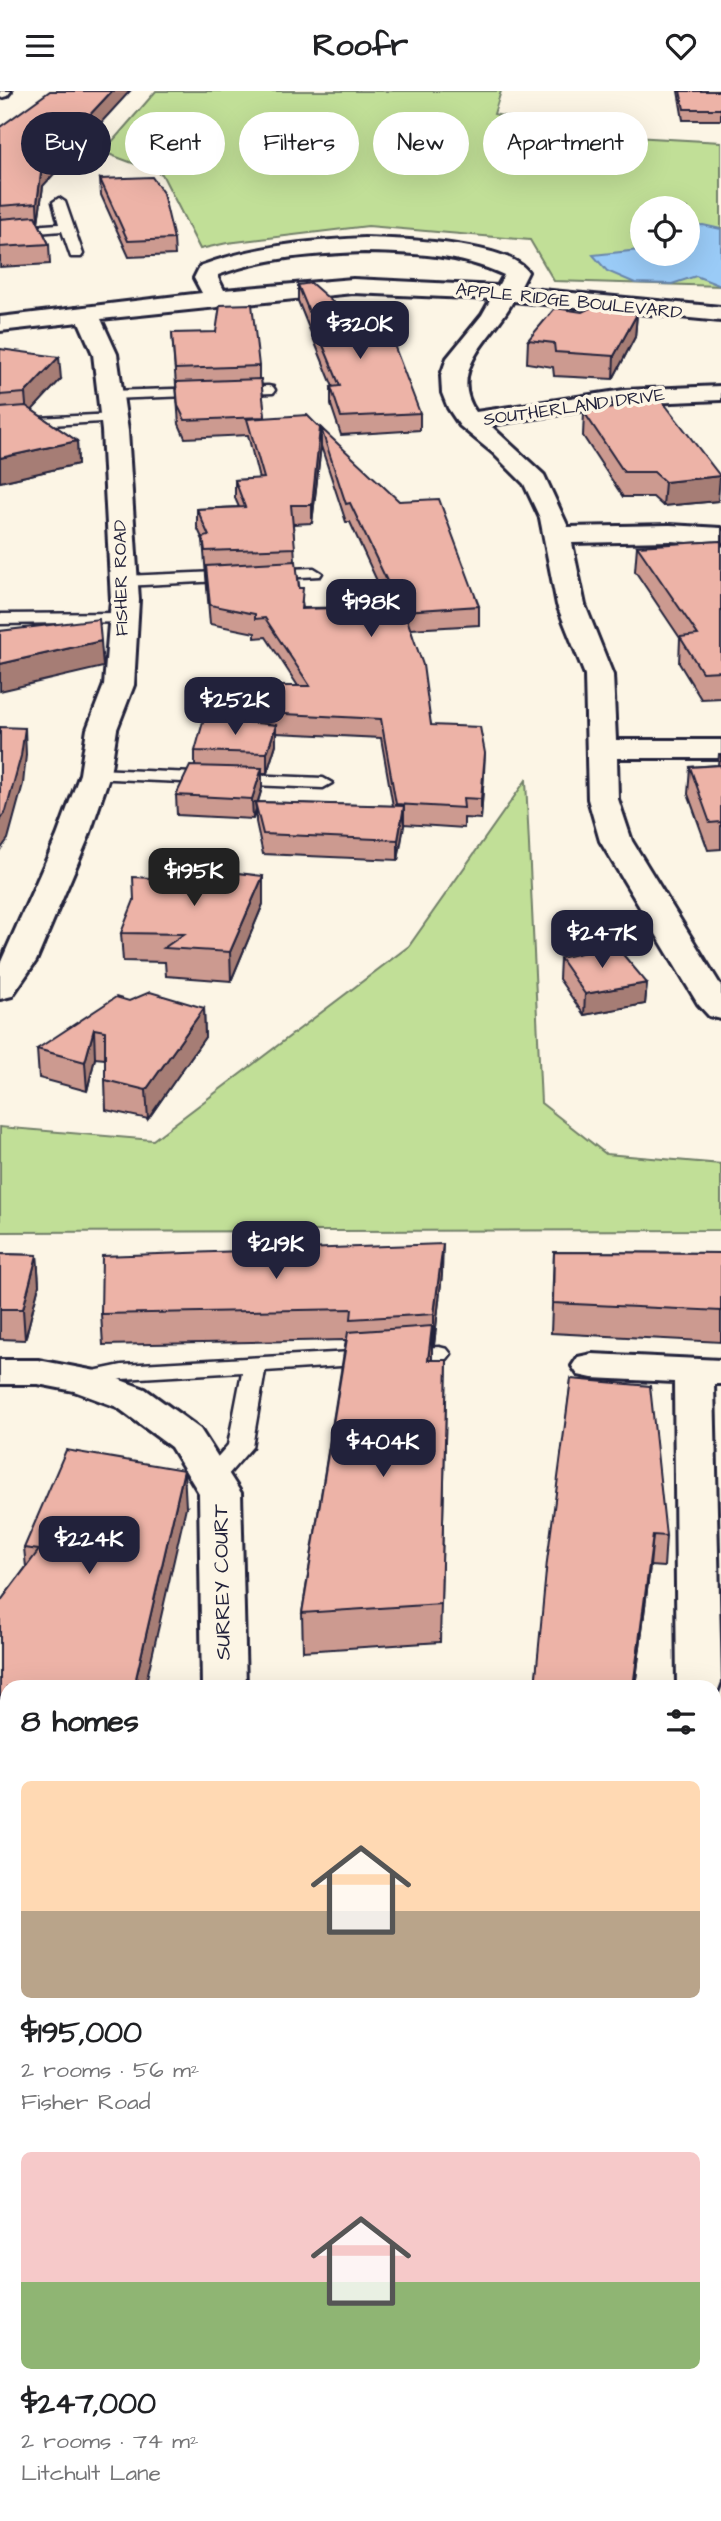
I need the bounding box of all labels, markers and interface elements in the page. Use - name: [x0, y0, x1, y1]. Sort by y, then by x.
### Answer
- text: Roofr: [313, 23, 408, 68]
- icon: menu: [21, 27, 59, 65]
- icon: heart: [662, 27, 700, 65]
- chip: Buy: [21, 112, 111, 175]
- chip: Rent: [125, 112, 225, 175]
- chip: Filters: [239, 112, 359, 175]
- chip: New: [373, 112, 469, 175]
- chip: Apartment: [483, 112, 648, 175]
- map controls: [630, 196, 700, 266]
- button: locate: [630, 196, 700, 266]
- street label: APPLE RIDGE BOULEVARD: [454, 277, 684, 325]
- pin: $320K: [311, 301, 409, 361]
- text: $320K: [327, 308, 393, 340]
- street label: SOUTHERLAND DRIVE: [482, 382, 667, 432]
- street label: FISHER ROAD: [107, 519, 135, 636]
- pin: $198K: [322, 580, 420, 639]
- text: $198K: [342, 586, 400, 618]
- pin: $252K: [186, 677, 284, 737]
- text: $252K: [200, 684, 270, 716]
- pin: $195K: [145, 849, 243, 908]
- text: $195K: [164, 855, 224, 887]
- pin: $247K: [553, 911, 651, 970]
- text: $247K: [567, 917, 637, 949]
- pin: $219K: [227, 1221, 325, 1281]
- text: $219K: [248, 1228, 304, 1260]
- pin: $404K: [334, 1419, 432, 1479]
- text: $404K: [347, 1426, 419, 1458]
- street label: SURREY COURT: [206, 1503, 238, 1660]
- pin: $224K: [40, 1517, 138, 1576]
- text: $224K: [55, 1523, 123, 1555]
- text: 8 homes: [21, 1701, 139, 1743]
- icon: filters: [662, 1703, 700, 1741]
- icon: home: [298, 1827, 424, 1953]
- text: $195,000: [21, 2012, 142, 2054]
- text: 2 rooms · 56 m²: [21, 2054, 199, 2086]
- text: Fisher Road: [21, 2086, 151, 2118]
- icon: home: [298, 2198, 424, 2324]
- text: $247,000: [21, 2383, 156, 2425]
- text: 2 rooms · 74 m²: [21, 2425, 199, 2457]
- text: Litchult Lane: [21, 2457, 161, 2489]

